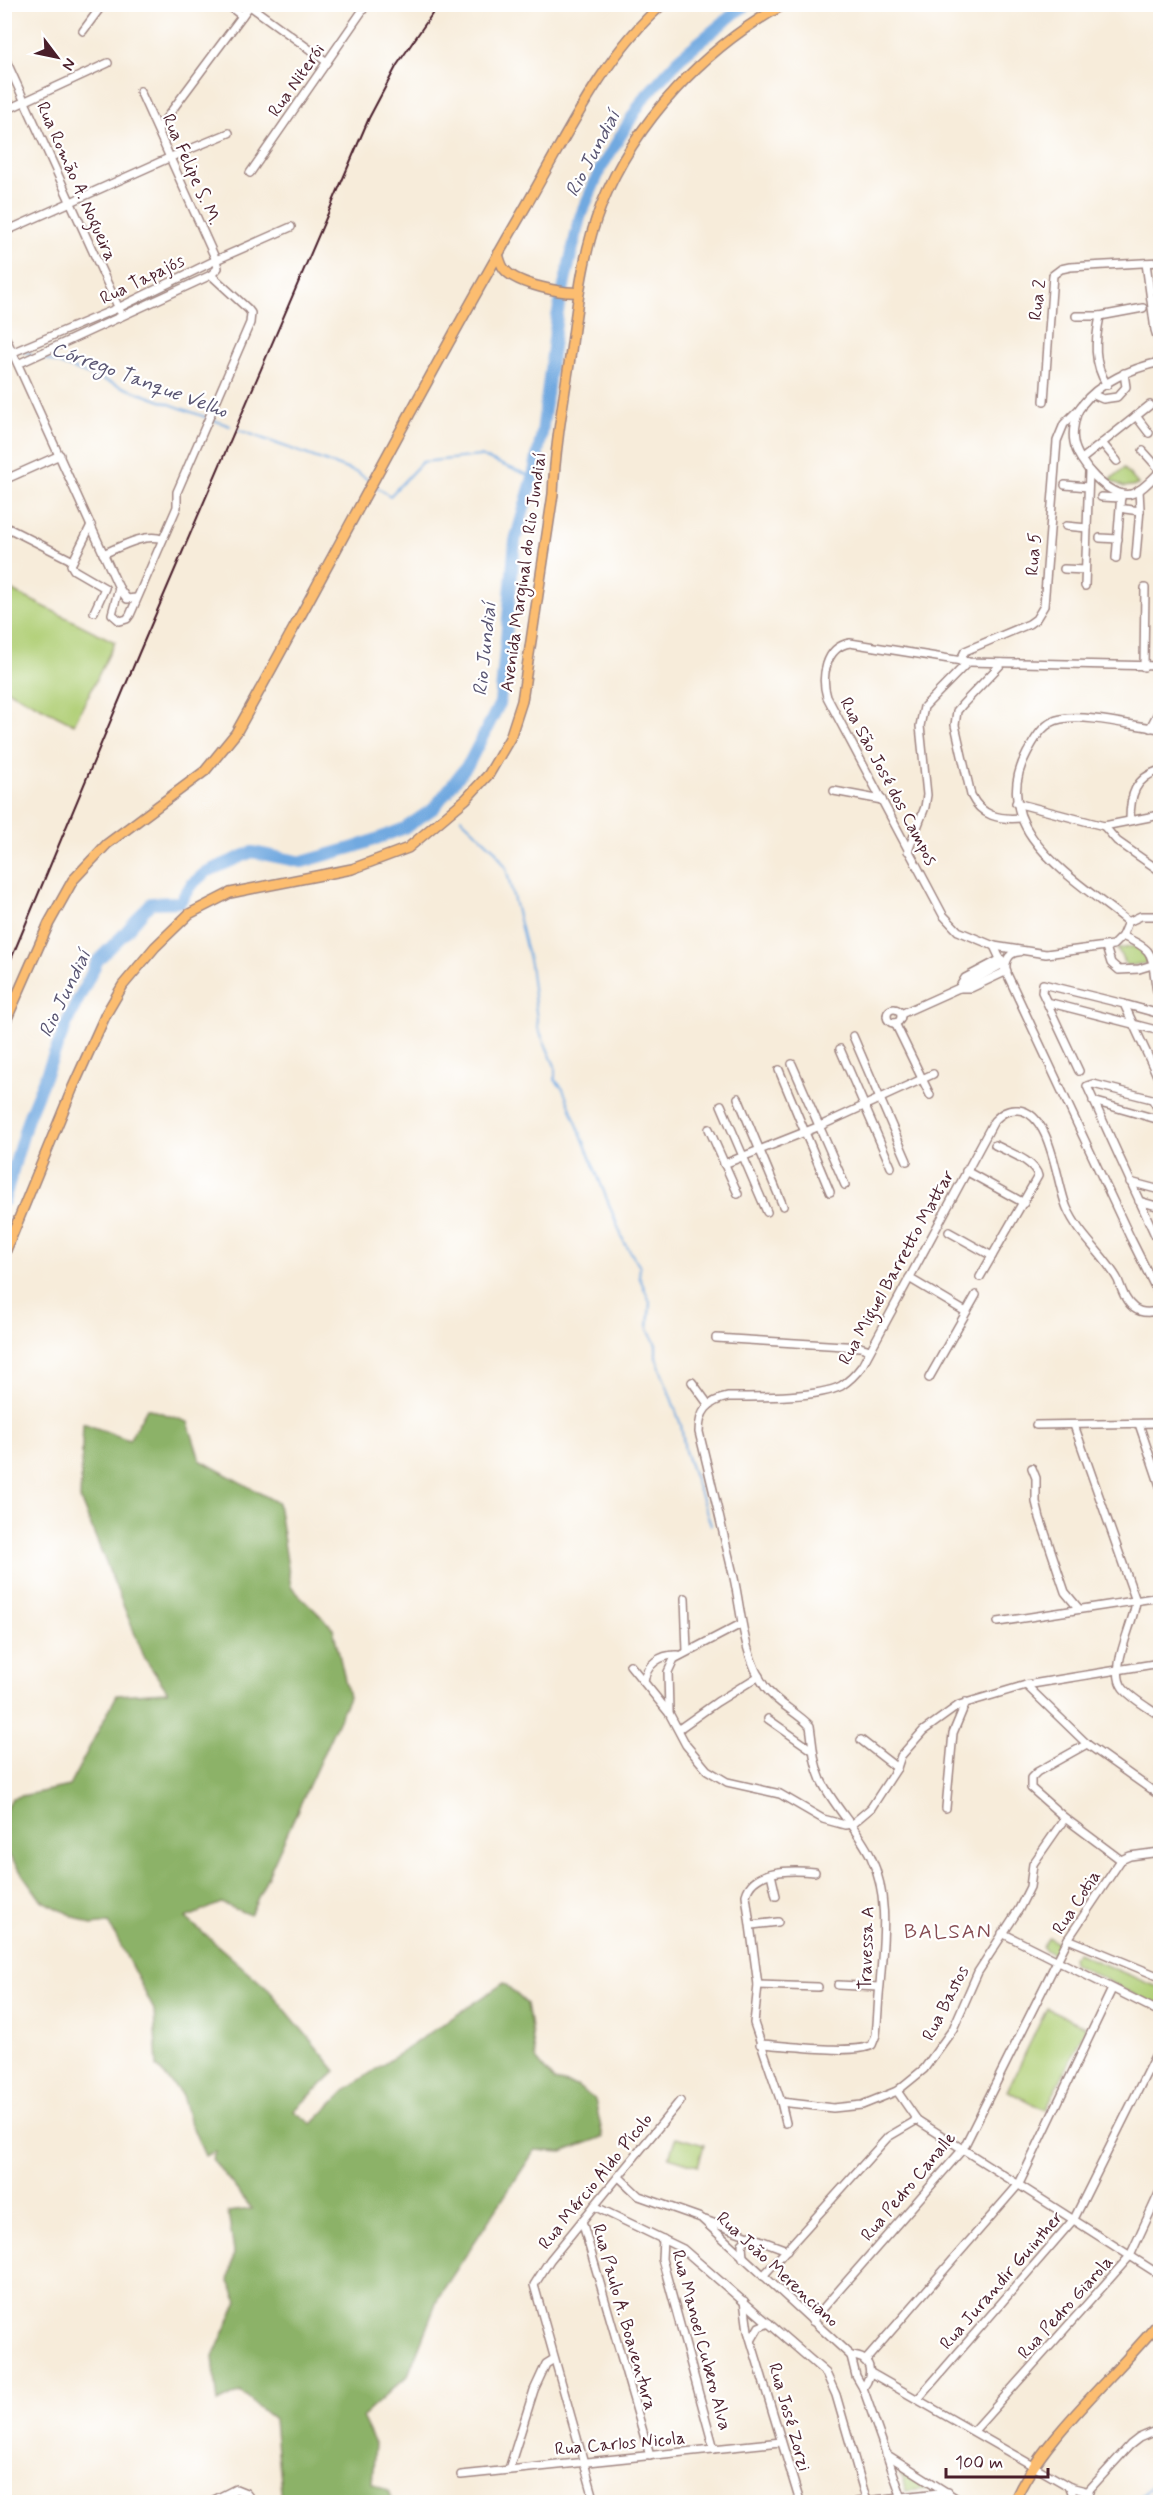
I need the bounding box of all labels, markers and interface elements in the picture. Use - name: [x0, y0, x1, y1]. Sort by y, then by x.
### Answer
- north arrow: [27, 27, 87, 87]
- street label: Rua Niterói: [263, 39, 331, 122]
- text: N: [57, 54, 80, 74]
- street label: Rua Romão A. Nogueira: [28, 98, 122, 266]
- water label: Rio Jundiaí: [559, 104, 629, 202]
- street label: Rua Felipe S. M.: [156, 110, 226, 229]
- street label: Rua Tapajós: [96, 249, 189, 311]
- street label: Rua 2: [1024, 278, 1052, 322]
- water label: Córrego Tanque Velho: [47, 336, 232, 427]
- street label: Avenida Marginal do Rio Jundiaí: [495, 450, 554, 694]
- street label: Rua 5: [1021, 532, 1047, 576]
- water label: Rio Jundiaí: [467, 598, 504, 697]
- street label: Rua São José dos Campos: [834, 693, 943, 870]
- water label: Rio Jundiaí: [33, 943, 99, 1042]
- street label: Rua Miguel Barretto Mattar: [833, 1165, 963, 1370]
- street label: Rua Cotia: [1047, 1866, 1107, 1939]
- street label: Travessa A: [854, 1906, 880, 1990]
- district label: BALSAN: [904, 1918, 992, 1946]
- street label: Rua Bastos: [917, 1962, 975, 2045]
- street label: Rua Mércio Aldo Pícolo: [533, 2108, 658, 2255]
- street label: Rua Pedro Canalle: [856, 2127, 962, 2246]
- street label: Rua Jurandir Guinther: [935, 2206, 1069, 2355]
- street label: Rua João Merenciano: [711, 2207, 844, 2333]
- street label: Rua Paulo A. Boaventura: [586, 2221, 662, 2413]
- street label: Rua Manoel Cubero Alva: [665, 2247, 737, 2433]
- street label: Rua Pedro Giarola: [1013, 2251, 1119, 2365]
- street label: Rua José Zorzi: [762, 2360, 816, 2474]
- street label: Rua Carlos Nicola: [554, 2426, 686, 2462]
- scale bar: [946, 2441, 1048, 2479]
- text: 100 m: [955, 2451, 1003, 2475]

